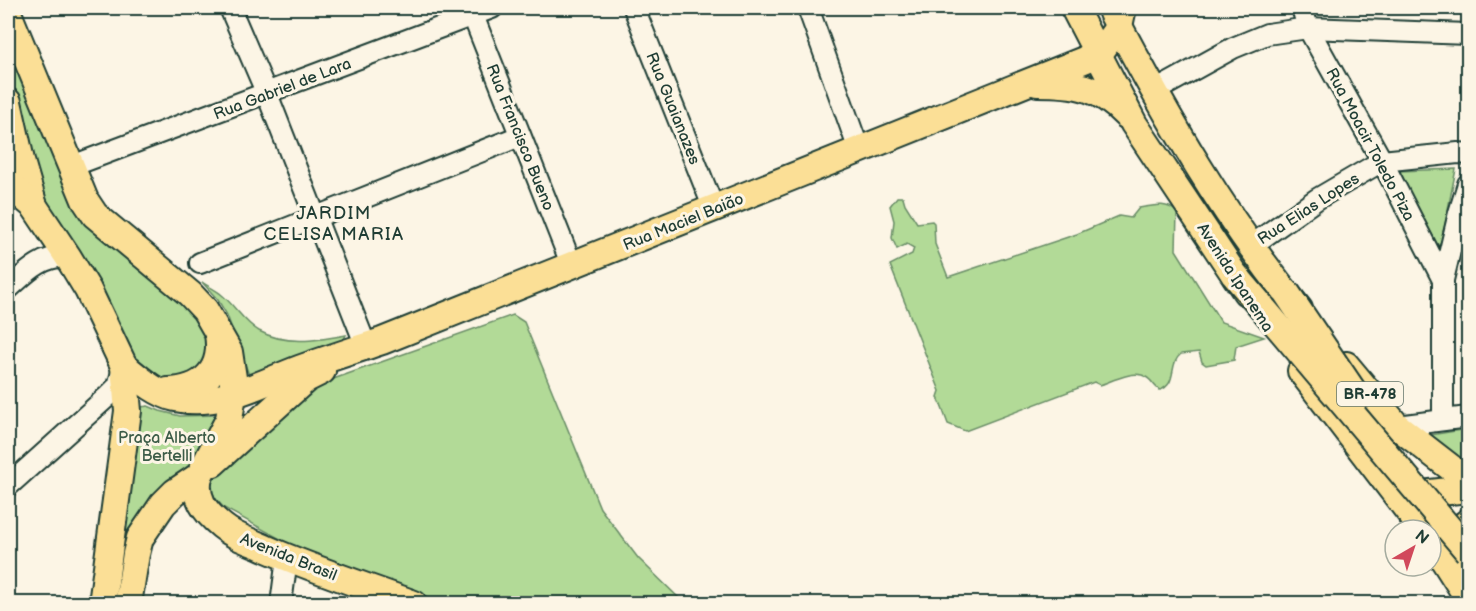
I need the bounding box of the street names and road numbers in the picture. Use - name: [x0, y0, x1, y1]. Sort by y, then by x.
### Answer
- street label: Rua Guaianazes: [641, 50, 704, 168]
- street label: Rua Gabriel de Lara: [211, 54, 354, 124]
- street label: Rua Francisco Bueno: [482, 62, 558, 214]
- street label: Rua Moacir Toledo Piza: [1321, 65, 1418, 224]
- street label: Rua Elias Lopes: [1254, 169, 1363, 249]
- street label: Rua Maciel Baião: [621, 190, 747, 255]
- street label: Avenida Ipanema: [1193, 220, 1277, 336]
- road number: BR-478: [1337, 382, 1403, 406]
- street label: Avenida Brasil: [237, 529, 339, 585]

